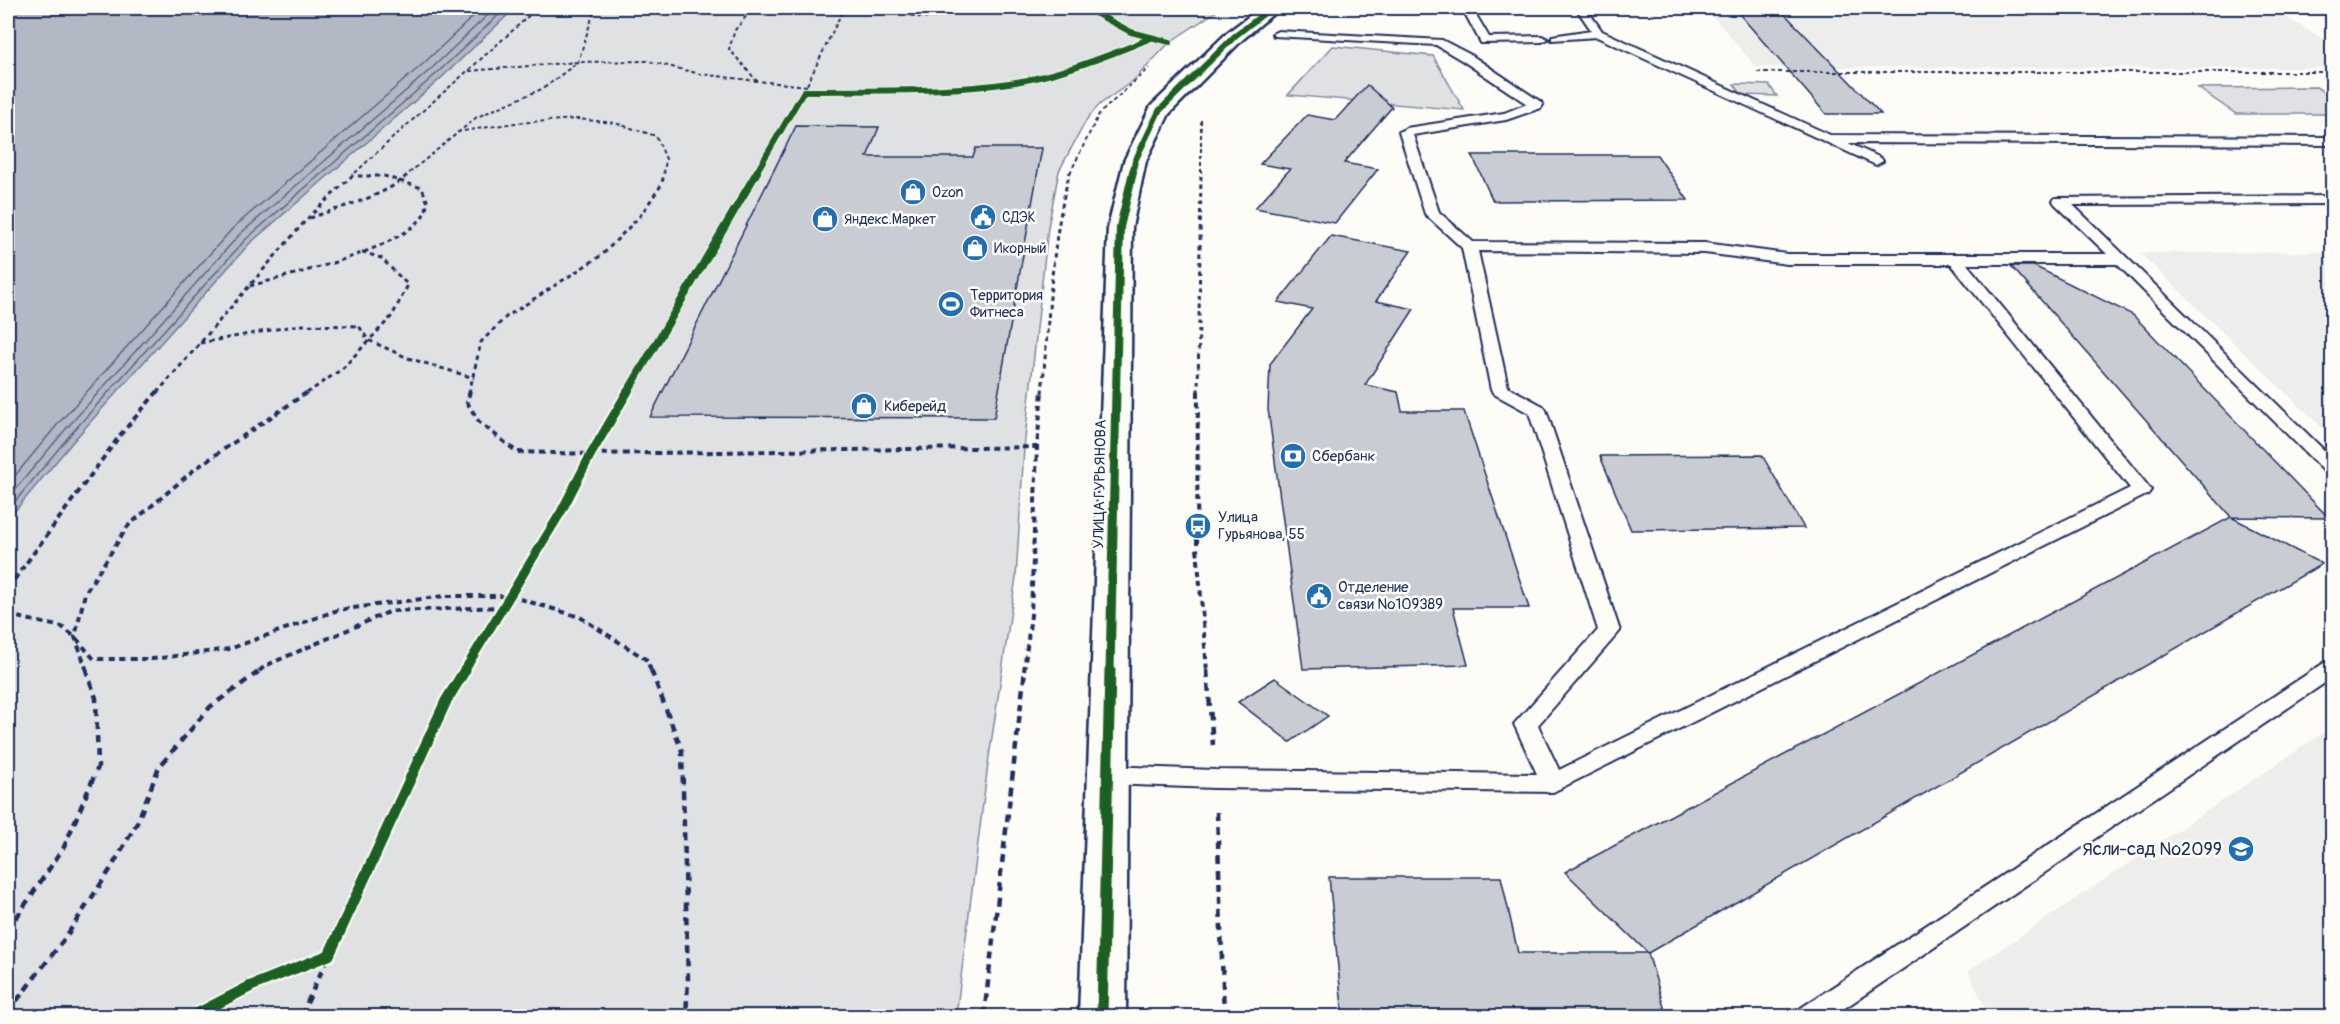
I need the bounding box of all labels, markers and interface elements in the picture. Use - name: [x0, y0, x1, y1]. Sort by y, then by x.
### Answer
- shop icon: Ozon: [898, 177, 928, 207]
- place label: Ozon: [932, 184, 964, 201]
- public building icon: СДЭК: [968, 202, 998, 232]
- shop icon: Яндекс.Маркет: [810, 204, 840, 234]
- place label: СДЭК: [1002, 209, 1036, 226]
- place label: Яндекс.Маркет: [844, 211, 936, 228]
- shop icon: Икорный: [960, 233, 990, 263]
- place label: Икорный: [994, 240, 1046, 257]
- place label: Территория Фитнеса: [970, 286, 1043, 322]
- sports icon: Территория Фитнеса: [936, 289, 966, 319]
- shop icon: Киберейд: [849, 391, 879, 421]
- place label: Киберейд: [884, 397, 946, 416]
- street label: УЛИЦА ГУРЬЯНОВА: [1089, 419, 1111, 549]
- bank icon: Сбербанк: [1278, 441, 1308, 471]
- place label: Сбербанк: [1312, 447, 1375, 466]
- place label: Улица Гурьянова, 55: [1218, 508, 1305, 544]
- bus stop icon: Улица Гурьянова, 55: [1183, 511, 1213, 541]
- place label: Отделение связи №109389: [1338, 578, 1443, 614]
- public building icon: Отделение связи №109389: [1304, 581, 1334, 611]
- school or university icon: Ясли-сад №2099: [2226, 834, 2256, 864]
- place label: Ясли-сад №2099: [2082, 838, 2222, 861]

